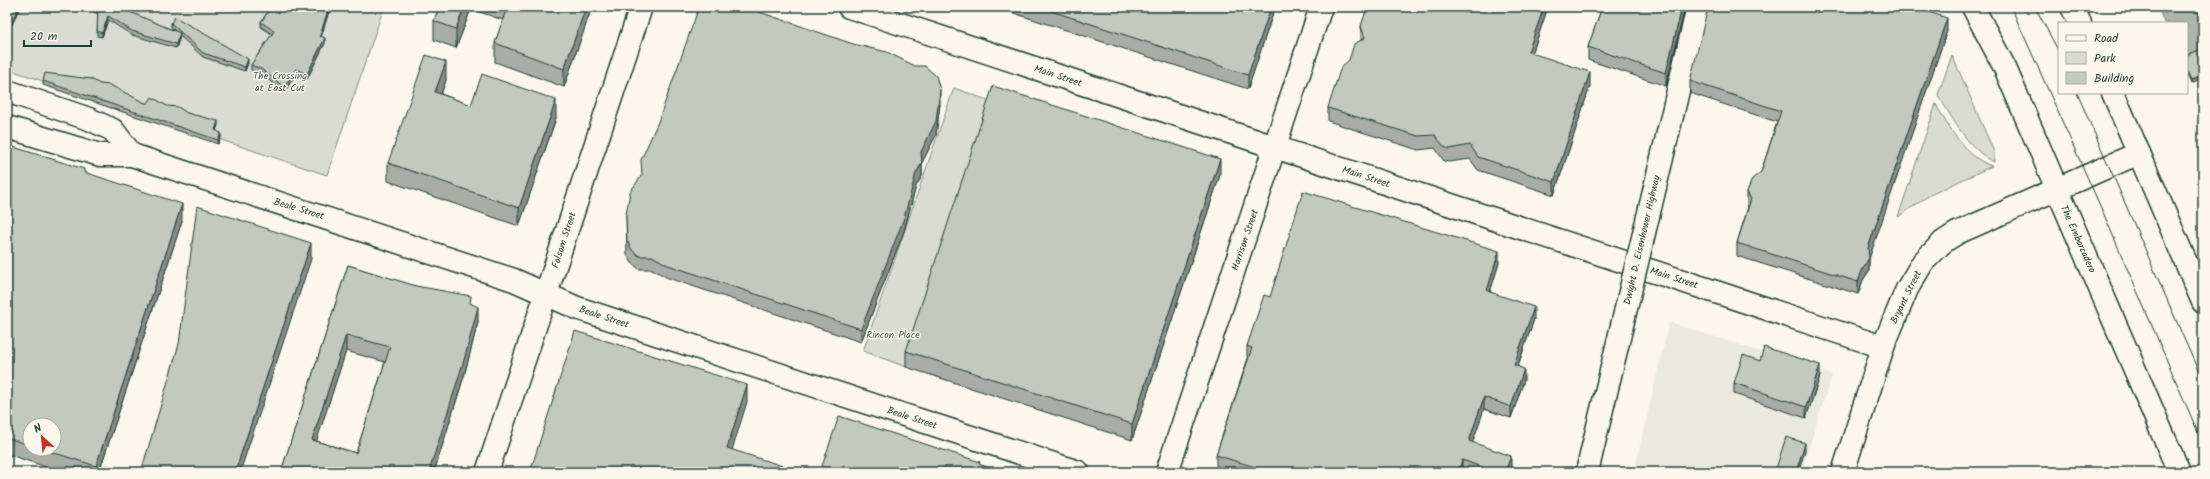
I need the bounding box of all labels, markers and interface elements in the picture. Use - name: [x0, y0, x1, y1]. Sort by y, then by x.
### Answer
- scale bar: [24, 22, 91, 48]
- legend: [2058, 22, 2188, 94]
- text: 20 m: [30, 27, 58, 46]
- text: Road: [2094, 29, 2119, 48]
- text: Park: [2094, 49, 2116, 68]
- street label: Main Street: [1032, 61, 1084, 91]
- park label: The Crossing at East Cut: [253, 68, 307, 96]
- text: Building: [2094, 69, 2134, 88]
- street label: Main Street: [1340, 162, 1392, 192]
- street label: Dwight D. Eisenhower Highway: [1619, 173, 1665, 306]
- street label: Beale Street: [272, 194, 326, 224]
- street label: The Embarcadero: [2056, 203, 2100, 276]
- street label: Harrison Street: [1227, 207, 1263, 273]
- street label: Folsom Street: [547, 210, 581, 270]
- street label: Main Street: [1648, 263, 1700, 293]
- street label: Bryant Street: [1886, 267, 1926, 326]
- street label: Beale Street: [577, 301, 631, 333]
- park label: Rincon Place: [866, 327, 920, 343]
- street label: Beale Street: [885, 402, 939, 434]
- north arrow: [22, 417, 62, 457]
- text: N: [31, 419, 45, 439]

